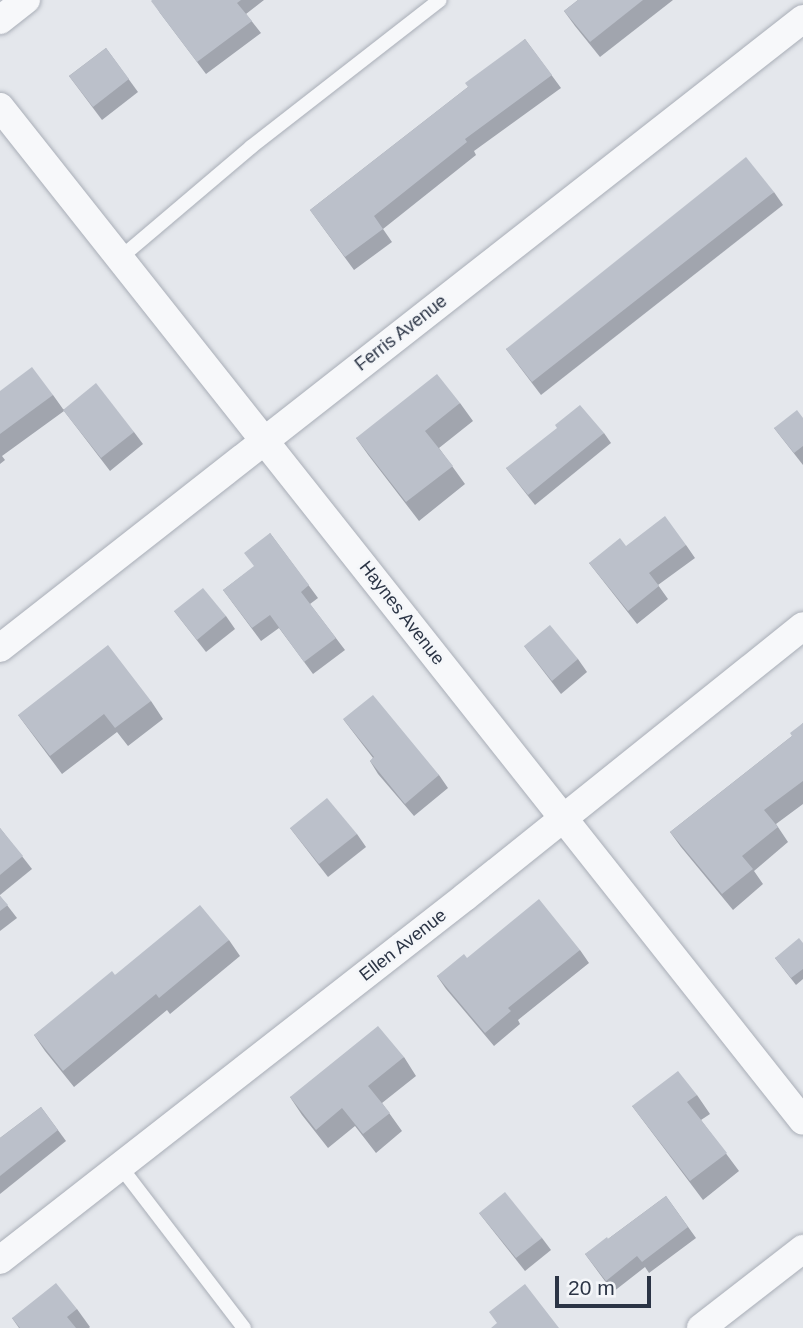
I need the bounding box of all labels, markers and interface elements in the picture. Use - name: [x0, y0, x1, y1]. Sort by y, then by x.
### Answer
- street label: Ferris Avenue: [350, 290, 452, 376]
- street label: Haynes Avenue: [354, 556, 450, 670]
- street label: Ellen Avenue: [355, 904, 451, 986]
- scale bar: [558, 1262, 654, 1306]
- text: 20 m: [568, 1276, 615, 1299]

